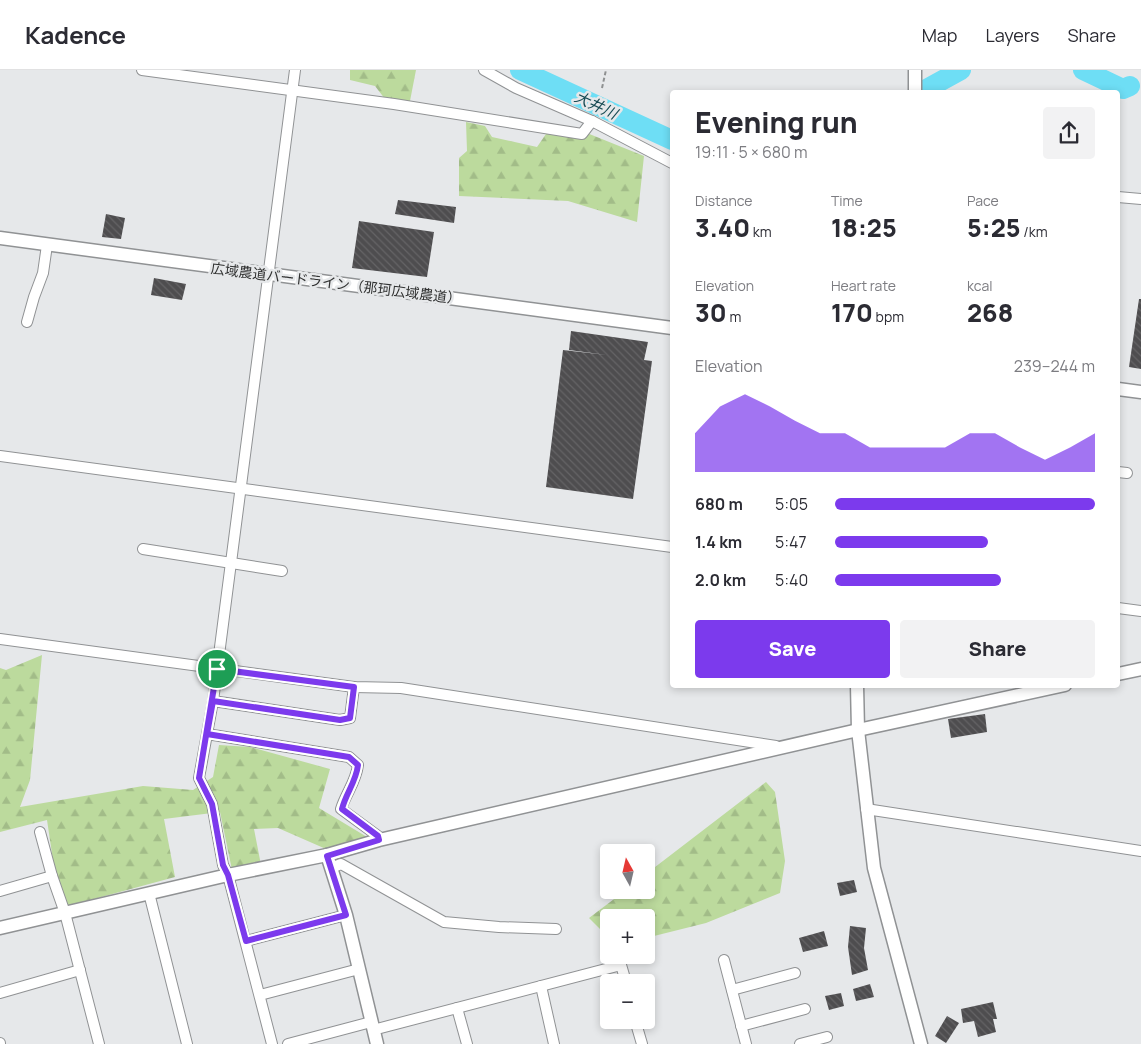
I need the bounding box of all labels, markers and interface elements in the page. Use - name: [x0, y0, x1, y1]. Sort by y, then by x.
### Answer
- text: Kadence: [25, 18, 126, 51]
- text: Map: [922, 23, 957, 47]
- text: Layers: [985, 23, 1039, 47]
- text: Share: [1067, 23, 1116, 47]
- water label: 大井川: [571, 86, 623, 125]
- text: Evening run: [695, 103, 858, 141]
- button: share: [1043, 107, 1095, 159]
- text: 19:11 · 5 × 680 m: [695, 141, 808, 163]
- text: Distance: [695, 191, 752, 210]
- text: Time: [831, 191, 863, 210]
- text: Pace: [967, 191, 999, 210]
- text: 3.40: [695, 210, 750, 245]
- text: 18:25: [831, 210, 897, 245]
- text: 5:25: [967, 210, 1020, 245]
- text: km: [750, 222, 772, 241]
- text: /km: [1020, 222, 1048, 241]
- street label: 広域農道バードライン（那珂広域農道）: [210, 258, 462, 308]
- text: Elevation: [695, 276, 754, 295]
- text: Heart rate: [831, 276, 896, 295]
- text: kcal: [967, 276, 993, 295]
- text: 30: [695, 295, 727, 330]
- text: 170: [831, 295, 873, 330]
- text: 268: [967, 295, 1013, 330]
- text: m: [727, 307, 741, 326]
- text: bpm: [873, 307, 904, 326]
- text: Elevation: [695, 355, 763, 377]
- text: 239–244 m: [1014, 355, 1095, 377]
- text: 680 m: [695, 493, 743, 515]
- text: 5:05: [775, 493, 808, 515]
- text: 1.4 km: [695, 531, 742, 553]
- text: 5:47: [775, 531, 807, 553]
- text: 2.0 km: [695, 569, 746, 591]
- text: 5:40: [775, 569, 808, 591]
- button: Save: [695, 620, 890, 678]
- button: Share: [900, 620, 1095, 678]
- pin: [196, 648, 238, 690]
- icon: arrive: [203, 655, 231, 683]
- north arrow: [600, 844, 655, 899]
- map controls: [600, 844, 655, 1029]
- button: +: [600, 909, 655, 964]
- button: −: [600, 974, 655, 1029]

